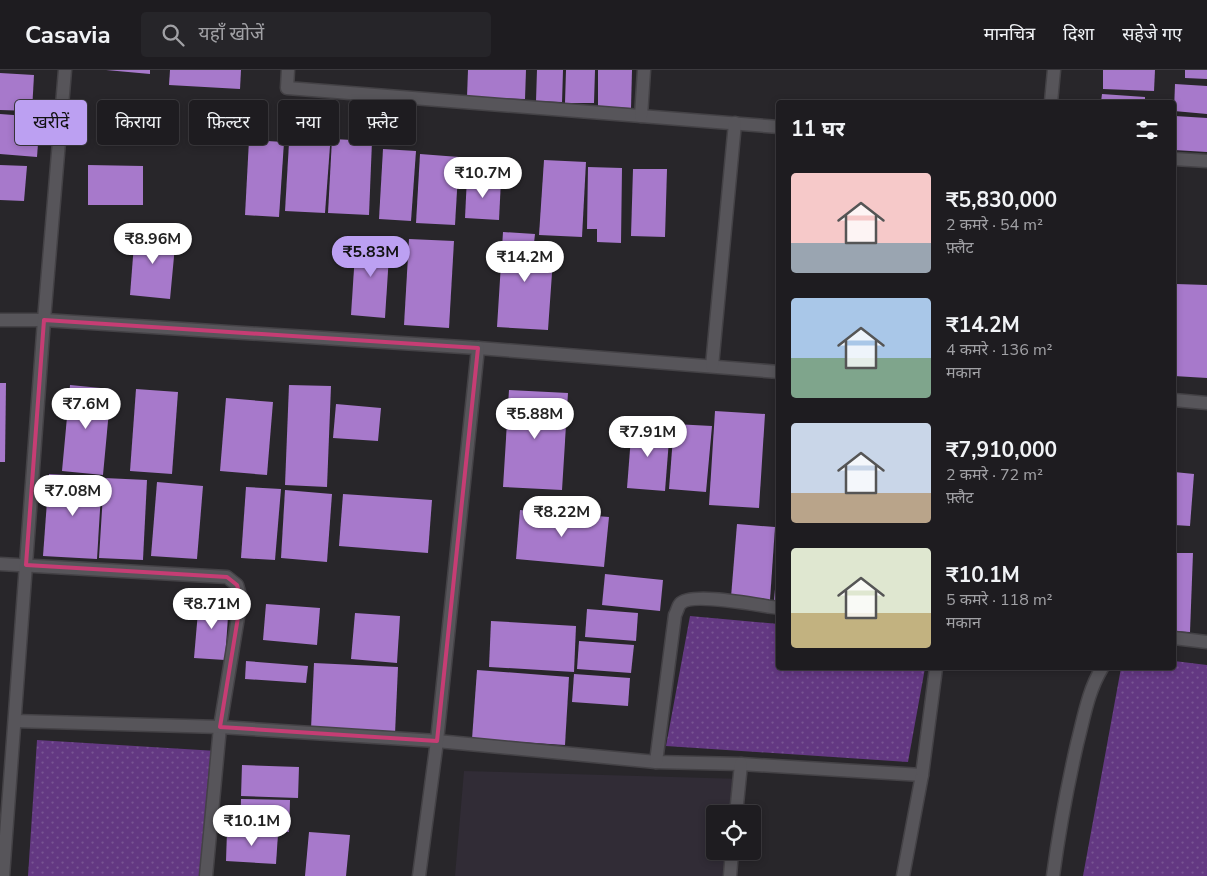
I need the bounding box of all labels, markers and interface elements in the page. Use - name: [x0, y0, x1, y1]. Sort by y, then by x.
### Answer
- search box: [141, 12, 491, 57]
- text: Casavia: [25, 19, 111, 51]
- icon: search: [159, 21, 187, 49]
- text: यहाँ खोजें: [199, 21, 264, 47]
- text: मानचित्र: [984, 22, 1035, 46]
- text: दिशा: [1063, 22, 1094, 46]
- text: सहेजे गए: [1122, 22, 1182, 46]
- chip: खरीदें: [15, 100, 87, 145]
- chip: किराया: [97, 100, 179, 145]
- chip: फ़िल्टर: [189, 100, 268, 145]
- chip: नया: [278, 100, 339, 145]
- chip: फ़्लैट: [349, 100, 416, 145]
- text: 11 घर: [791, 115, 845, 143]
- icon: filters: [1133, 116, 1161, 144]
- pin: ₹10.7M: [442, 156, 524, 199]
- text: ₹10.7M: [455, 162, 511, 184]
- text: ₹5,830,000: [946, 186, 1057, 214]
- icon: home: [831, 193, 891, 253]
- text: 2 कमरे · 54 m²: [946, 214, 1043, 236]
- pin: ₹8.96M: [112, 222, 194, 265]
- text: ₹8.96M: [125, 228, 181, 250]
- pin: ₹5.83M: [330, 236, 412, 278]
- text: फ़्लैट: [946, 237, 974, 259]
- pin: ₹14.2M: [484, 240, 566, 283]
- text: ₹5.83M: [343, 241, 399, 263]
- text: ₹14.2M: [497, 246, 553, 268]
- text: ₹14.2M: [946, 311, 1020, 339]
- icon: home: [831, 318, 891, 378]
- text: 4 कमरे · 136 m²: [946, 339, 1053, 361]
- text: मकान: [946, 362, 981, 384]
- pin: ₹7.6M: [51, 388, 121, 430]
- text: ₹7.6M: [63, 393, 109, 415]
- pin: ₹5.88M: [494, 398, 576, 440]
- text: ₹5.88M: [507, 403, 563, 425]
- pin: ₹7.91M: [607, 416, 689, 458]
- text: ₹7.91M: [620, 421, 676, 443]
- text: ₹7,910,000: [946, 436, 1057, 464]
- icon: home: [831, 443, 891, 503]
- text: 2 कमरे · 72 m²: [946, 464, 1043, 486]
- pin: ₹7.08M: [32, 474, 114, 517]
- text: ₹7.08M: [45, 480, 101, 502]
- text: फ़्लैट: [946, 487, 974, 509]
- pin: ₹8.22M: [521, 496, 603, 538]
- text: ₹8.22M: [534, 501, 590, 523]
- text: ₹10.1M: [946, 561, 1020, 589]
- icon: home: [831, 568, 891, 628]
- pin: ₹8.71M: [171, 588, 253, 630]
- text: 5 कमरे · 118 m²: [946, 589, 1053, 611]
- text: ₹8.71M: [184, 593, 240, 615]
- text: मकान: [946, 612, 981, 634]
- pin: ₹10.1M: [211, 804, 293, 847]
- map controls: [706, 805, 761, 860]
- button: locate: [706, 805, 761, 860]
- text: ₹10.1M: [224, 810, 280, 832]

